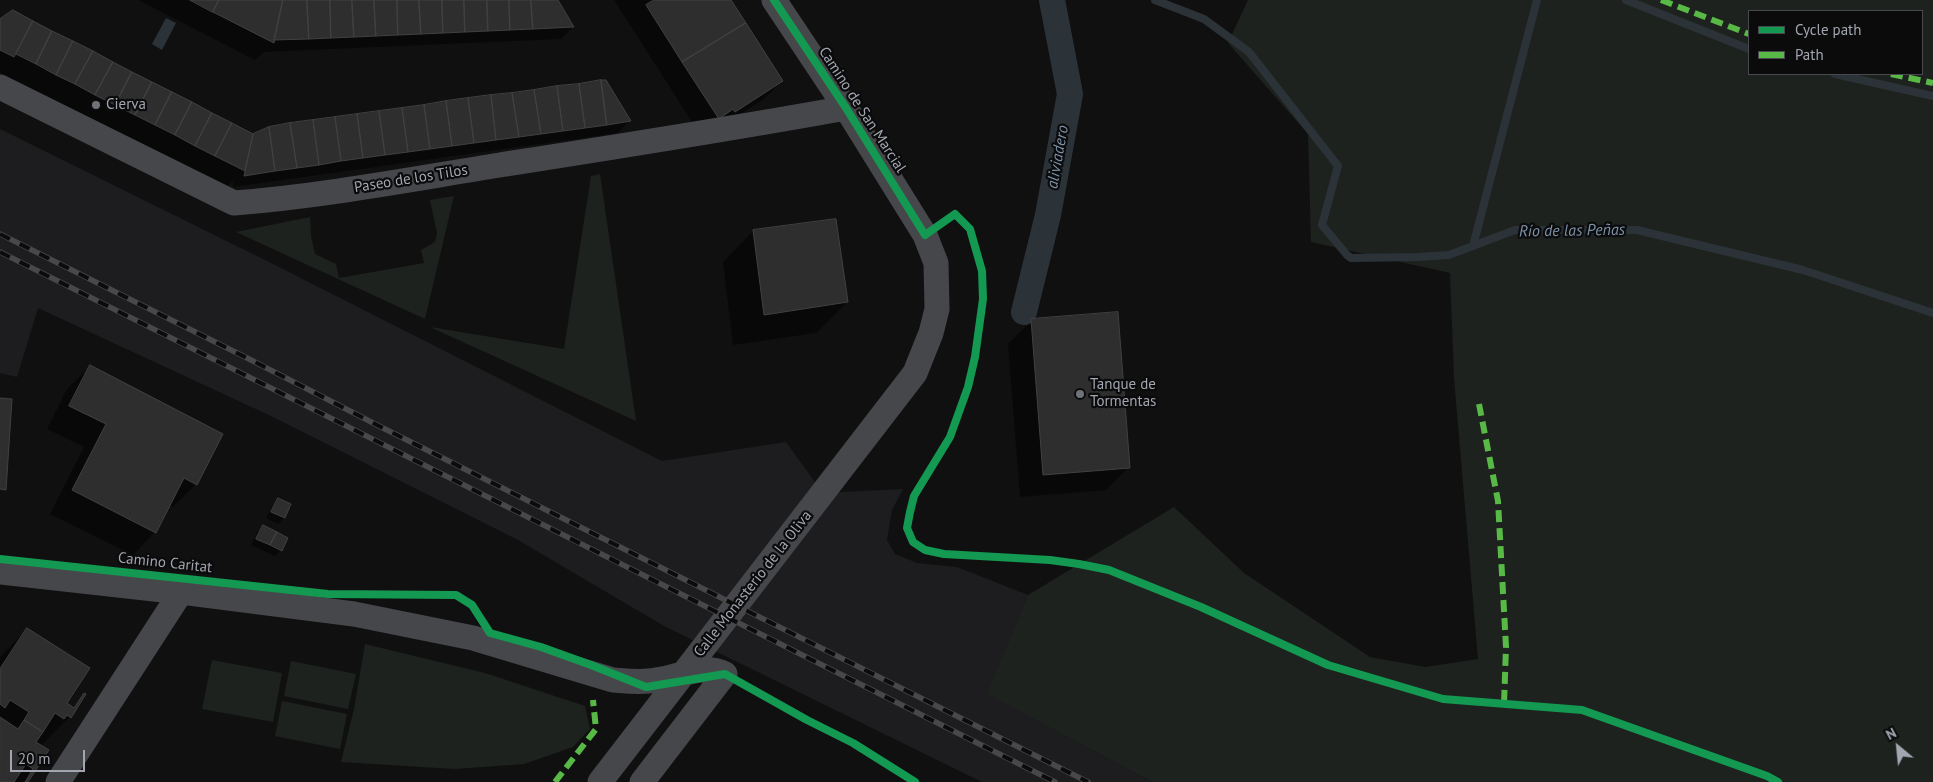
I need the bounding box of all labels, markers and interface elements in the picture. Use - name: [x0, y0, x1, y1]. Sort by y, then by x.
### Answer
- legend: [1748, 10, 1923, 75]
- text: Cycle path: [1795, 20, 1861, 39]
- street label: Camino de San Marcial: [815, 44, 909, 176]
- text: Path: [1795, 45, 1824, 64]
- place label: Cierva: [106, 96, 146, 114]
- marker: Cierva: [90, 99, 102, 111]
- water label: aliviadero: [1043, 124, 1073, 190]
- street label: Paseo de los Tilos: [353, 161, 469, 197]
- water label: Río de las Peñas: [1519, 220, 1625, 242]
- place label: Tanque de Tormentas: [1090, 376, 1156, 411]
- marker: Tanque de Tormentas: [1074, 388, 1086, 400]
- street label: Calle Monasterio de la Oliva: [690, 507, 816, 661]
- street label: Camino Caritat: [117, 549, 213, 577]
- north arrow: [1873, 722, 1923, 772]
- text: N: [1883, 724, 1899, 744]
- scale bar: [12, 740, 88, 772]
- text: 20 m: [18, 749, 51, 768]

